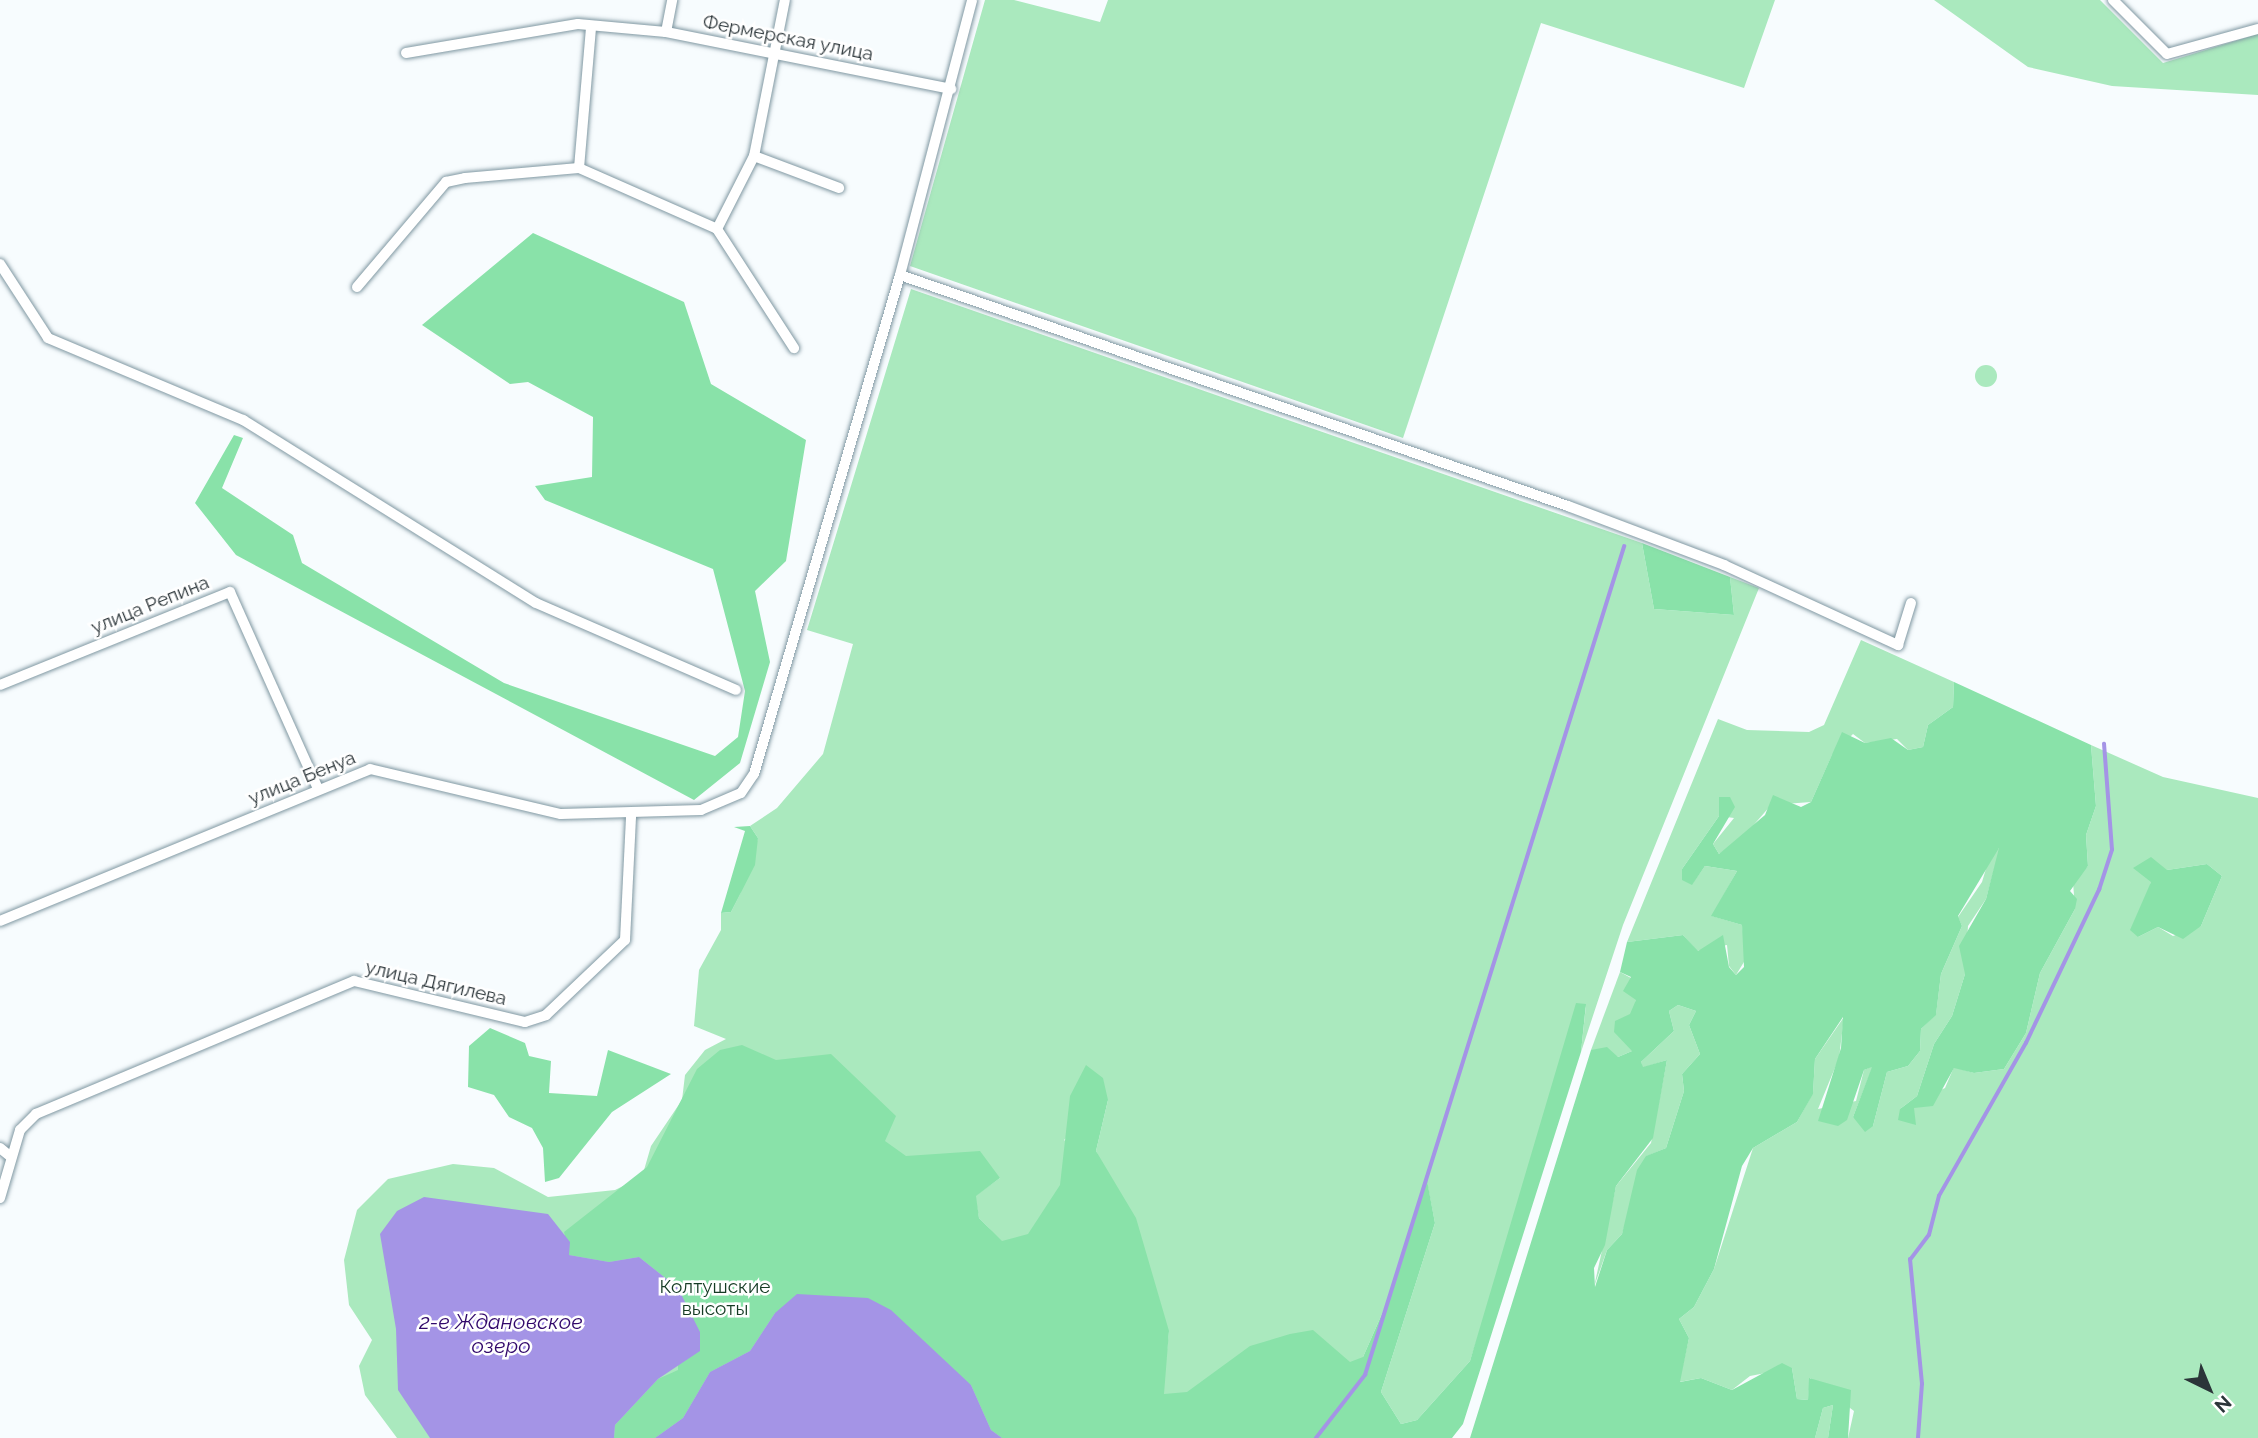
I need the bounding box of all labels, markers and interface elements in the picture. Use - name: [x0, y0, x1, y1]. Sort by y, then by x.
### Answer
- street label: Фермерская улица: [701, 10, 875, 66]
- street label: улица Репина: [88, 571, 212, 639]
- street label: улица Бенуа: [245, 746, 359, 810]
- street label: улица Дягилева: [363, 956, 509, 1010]
- park label: Колтушские высоты: [660, 1276, 770, 1320]
- water label: 2-е Ждановское озеро: [419, 1309, 583, 1359]
- north arrow: [2174, 1354, 2244, 1424]
- text: N: [2211, 1391, 2236, 1417]

